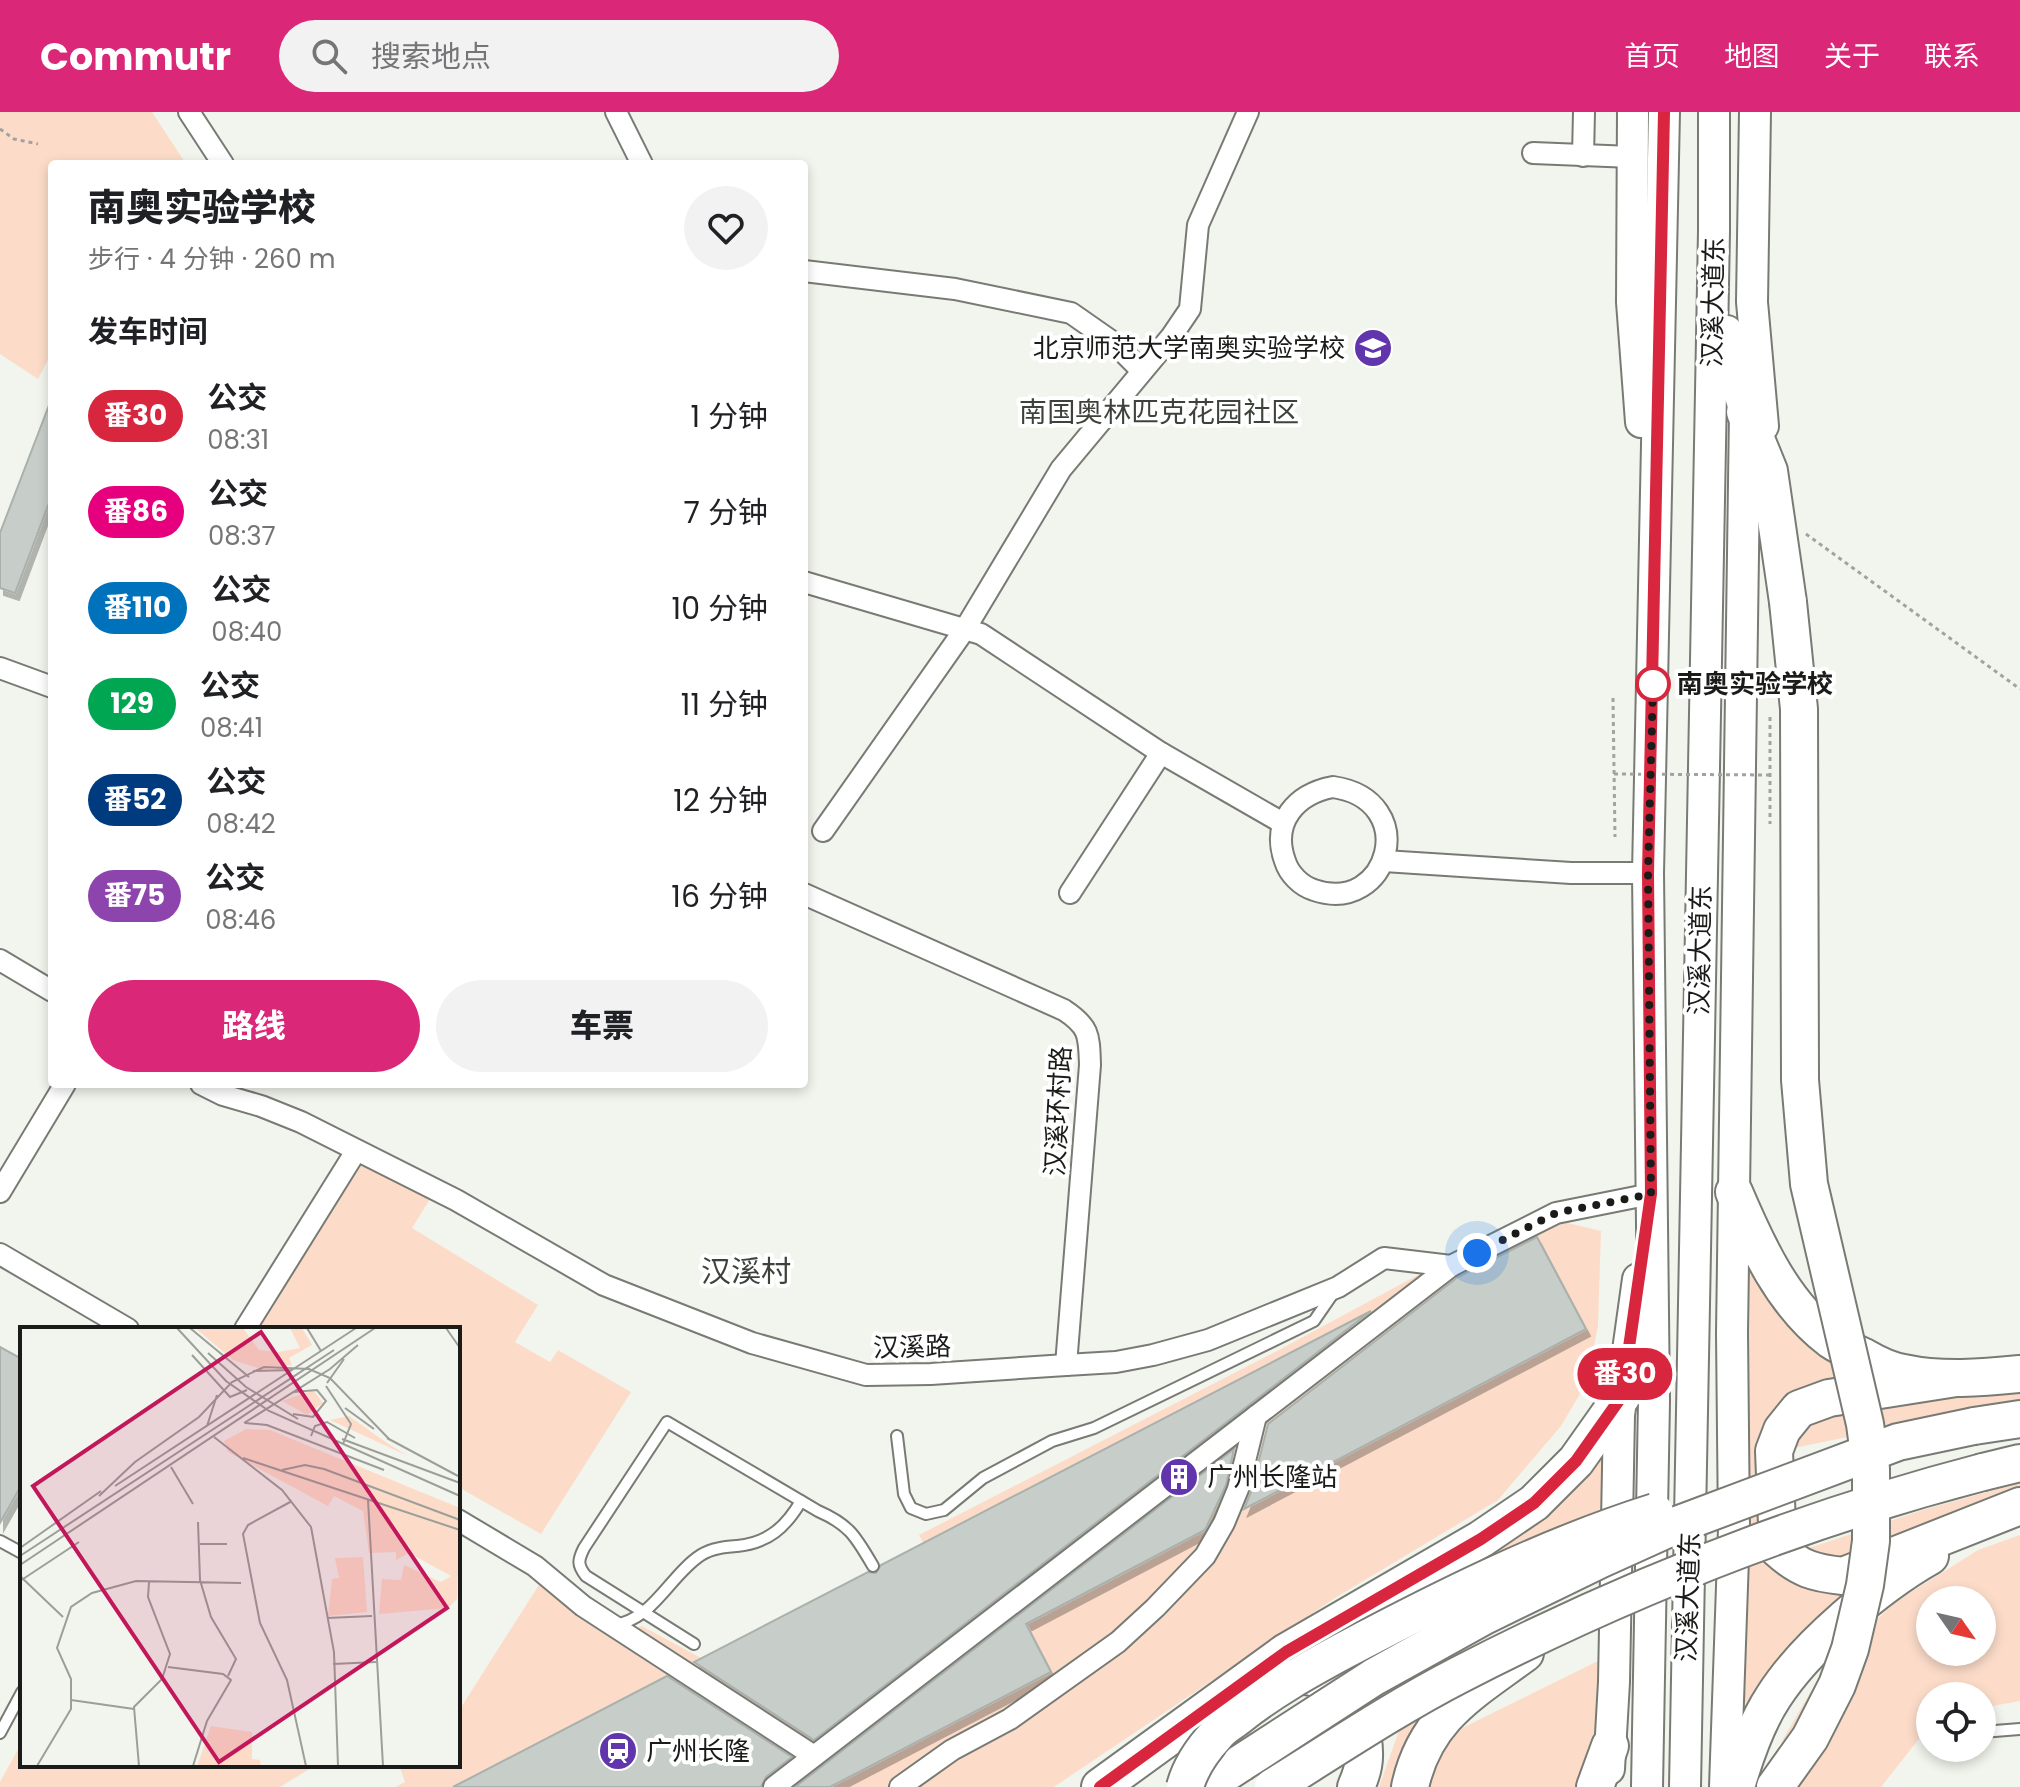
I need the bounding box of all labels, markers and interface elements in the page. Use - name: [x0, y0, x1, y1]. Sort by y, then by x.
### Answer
- search box: [279, 20, 839, 92]
- text: Commutr: [40, 30, 231, 83]
- icon: search: [307, 34, 351, 78]
- text: 搜索地点: [371, 35, 491, 78]
- text: 首页: [1624, 37, 1680, 76]
- text: 地图: [1724, 37, 1780, 76]
- text: 关于: [1824, 37, 1880, 76]
- text: 联系: [1924, 37, 1980, 76]
- text: 南奥实验学校: [88, 181, 316, 234]
- button: heart: [684, 186, 768, 270]
- street label: 汉溪大道东: [1694, 237, 1732, 367]
- text: 步行 · 4 分钟 · 260 m: [88, 241, 336, 277]
- text: 发车时间: [88, 310, 208, 353]
- school or university icon: 北京师范大学南奥实验学校: [1352, 327, 1394, 369]
- place label: 北京师范大学南奥实验学校: [1033, 330, 1345, 366]
- text: 公交: [207, 376, 267, 419]
- district label: 南国奥林匹克花园社区: [1019, 393, 1299, 432]
- text: 1 分钟: [690, 395, 768, 438]
- text: 番30: [104, 396, 167, 435]
- text: 08:31: [207, 422, 269, 458]
- text: 公交: [208, 472, 268, 515]
- text: 7 分钟: [684, 491, 768, 534]
- text: 番86: [104, 492, 168, 531]
- text: 08:37: [208, 518, 276, 554]
- text: 公交: [211, 568, 271, 611]
- text: 10 分钟: [672, 587, 768, 630]
- text: 番110: [104, 588, 171, 627]
- text: 08:40: [211, 614, 282, 650]
- text: 公交: [200, 664, 260, 707]
- place label: 南奥实验学校: [1677, 666, 1833, 702]
- marker: 南奥实验学校: [1636, 667, 1670, 701]
- text: 11 分钟: [681, 683, 768, 726]
- text: 129: [110, 684, 154, 723]
- text: 08:41: [200, 710, 263, 746]
- text: 公交: [206, 760, 266, 803]
- text: 12 分钟: [673, 779, 768, 822]
- text: 番52: [104, 780, 166, 819]
- text: 08:42: [206, 806, 276, 842]
- text: 公交: [205, 856, 265, 899]
- text: 16 分钟: [671, 875, 768, 918]
- text: 番75: [104, 876, 165, 915]
- street label: 汉溪大道东: [1681, 885, 1719, 1015]
- text: 08:46: [205, 902, 276, 938]
- button: 路线: [88, 980, 420, 1072]
- button: 车票: [436, 980, 768, 1072]
- street label: 汉溪环村路: [1037, 1045, 1079, 1177]
- your location: [1457, 1233, 1497, 1273]
- district label: 汉溪村: [701, 1250, 791, 1293]
- inset map: [20, 1327, 460, 1767]
- street label: 汉溪路: [873, 1328, 951, 1366]
- line badge: 番30: [1579, 1348, 1671, 1400]
- text: 番30: [1593, 1354, 1657, 1393]
- building icon: 广州长隆站: [1158, 1456, 1200, 1498]
- place label: 广州长隆站: [1207, 1459, 1337, 1495]
- street label: 汉溪大道东: [1668, 1531, 1708, 1663]
- north arrow: [1916, 1586, 1996, 1666]
- map controls: [1916, 1586, 1996, 1762]
- button: locate: [1916, 1682, 1996, 1762]
- station icon: 广州长隆: [597, 1730, 639, 1772]
- place label: 广州长隆: [646, 1733, 750, 1769]

